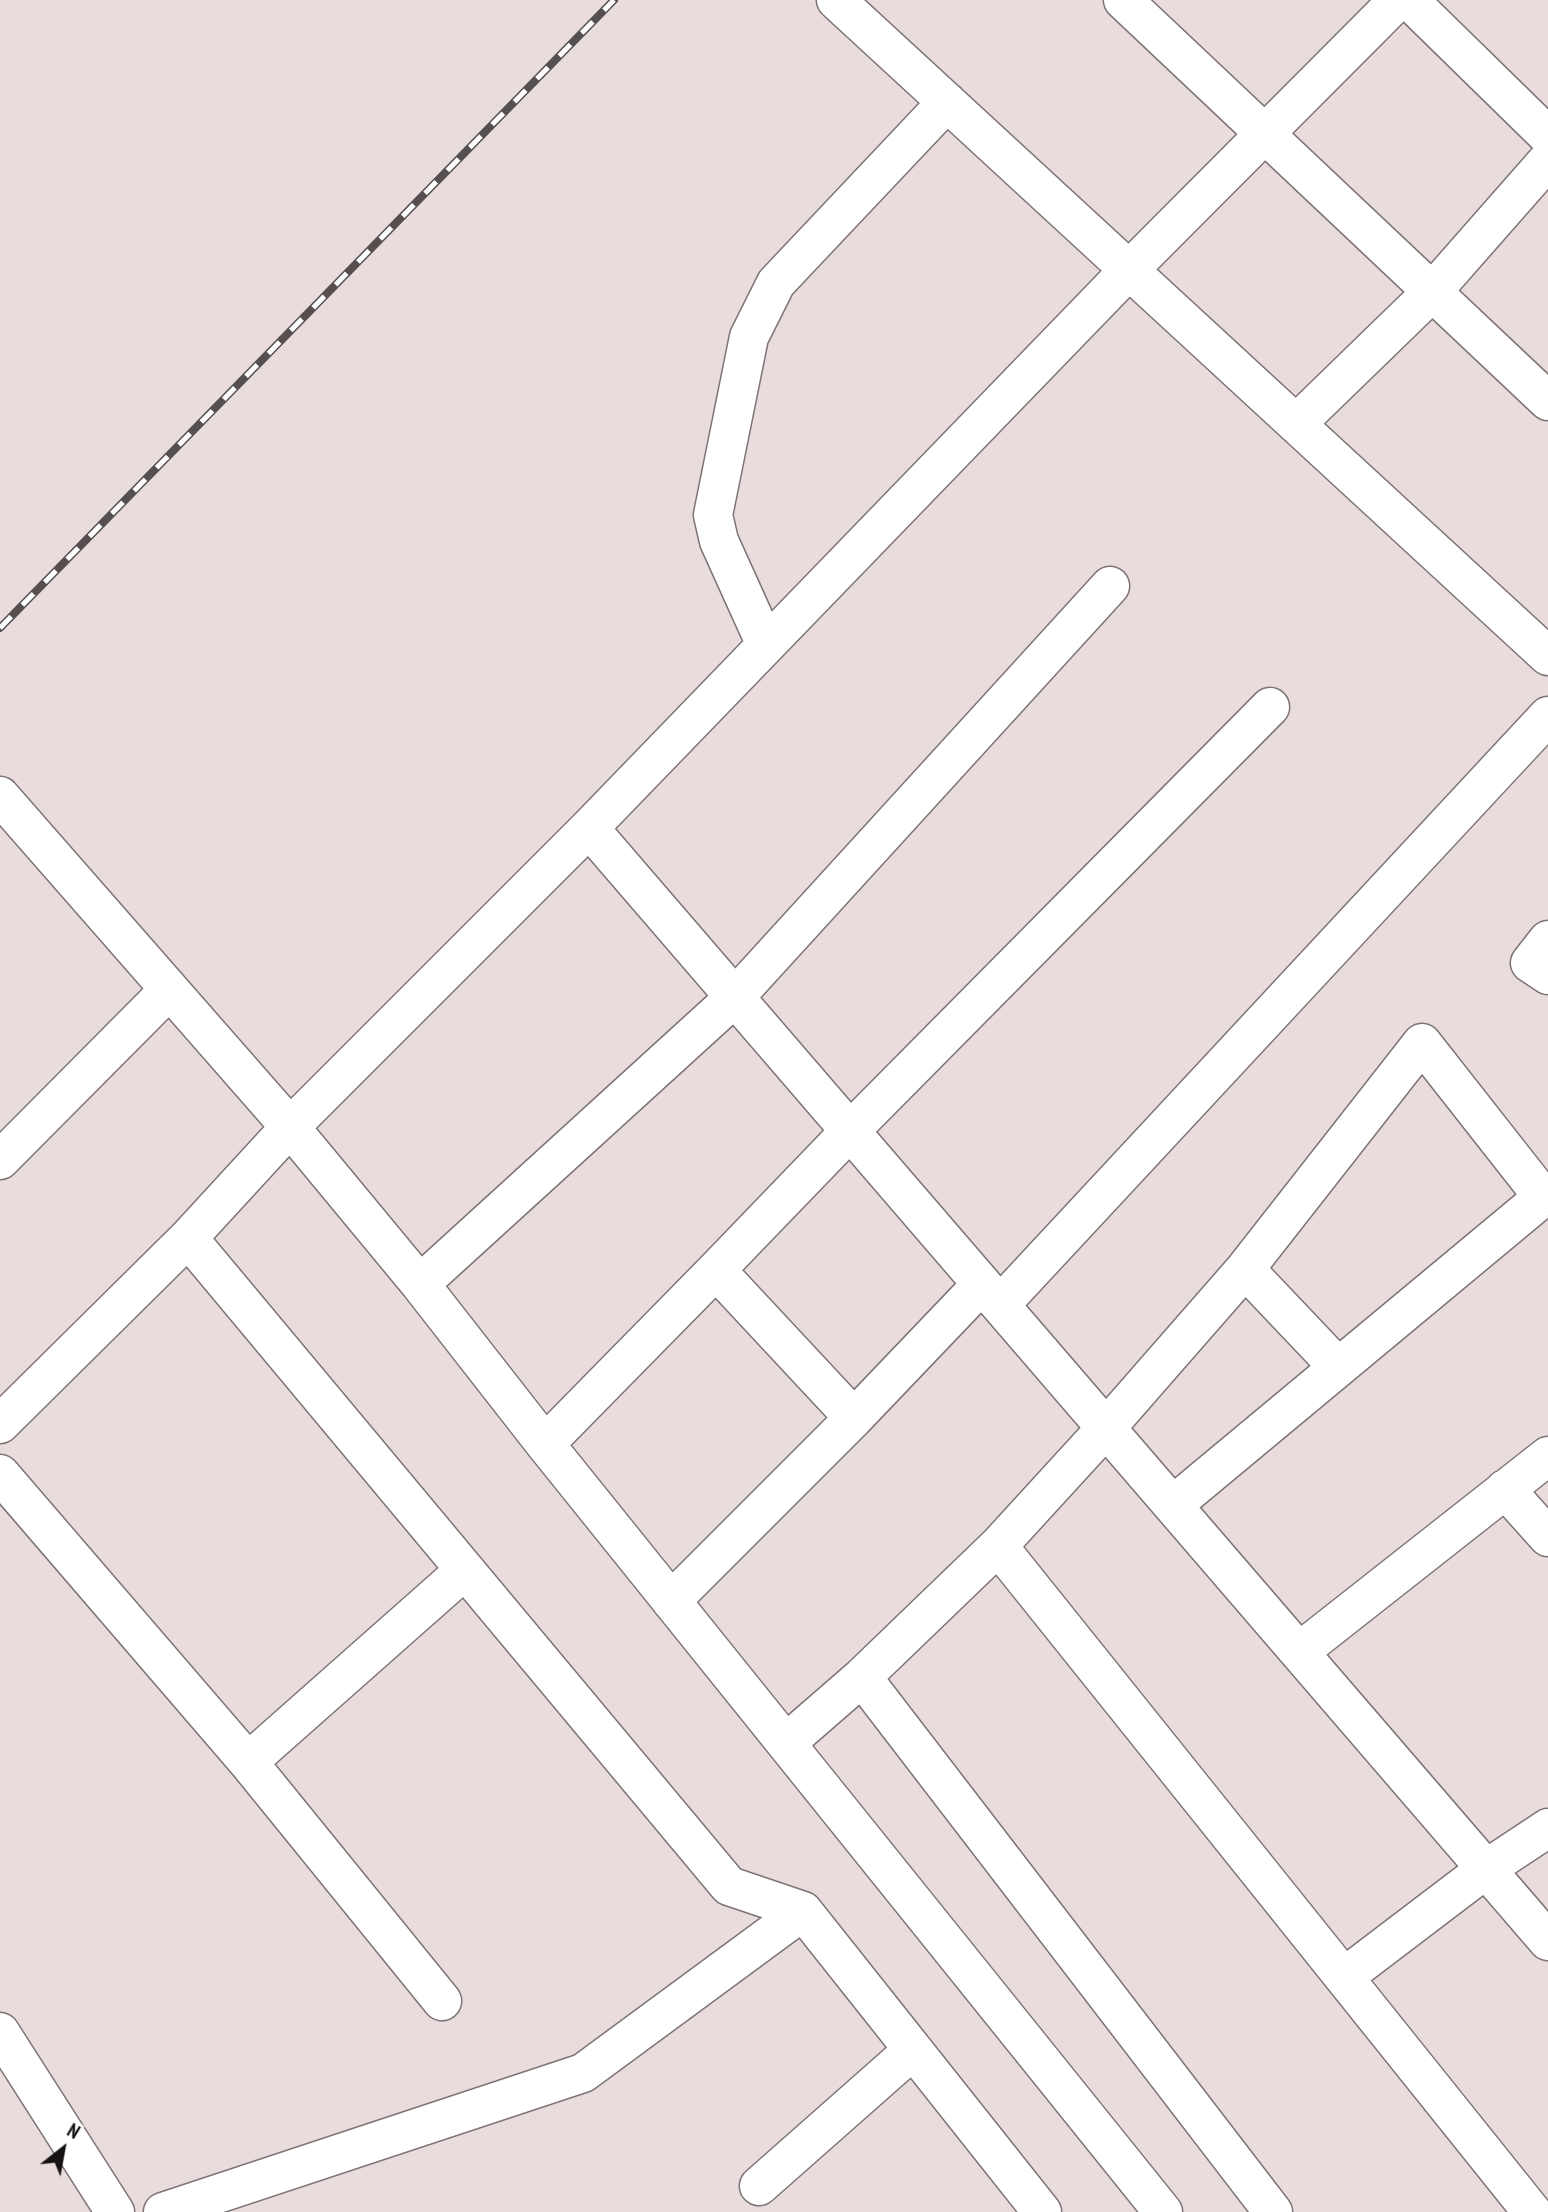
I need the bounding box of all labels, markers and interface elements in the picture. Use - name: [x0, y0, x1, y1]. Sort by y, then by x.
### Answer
- north arrow: [28, 2114, 98, 2184]
- text: N: [63, 2118, 84, 2144]

